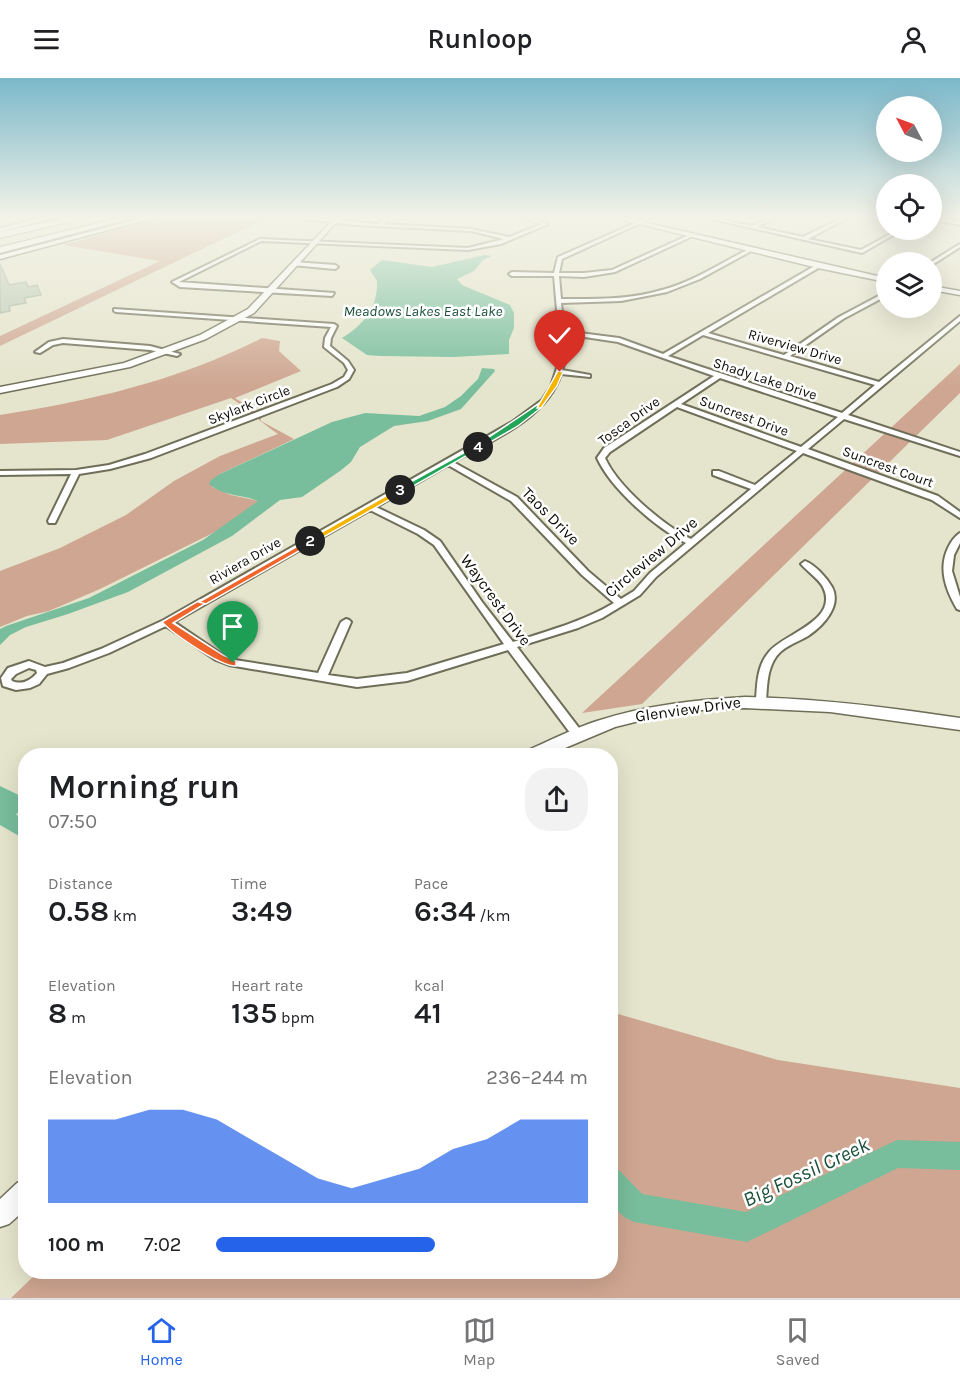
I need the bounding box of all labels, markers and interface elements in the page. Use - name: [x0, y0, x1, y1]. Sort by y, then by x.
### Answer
- icon: menu: [30, 23, 63, 56]
- text: Runloop: [427, 23, 533, 55]
- icon: person: [897, 23, 930, 56]
- north arrow: [876, 96, 942, 162]
- map controls: [876, 96, 942, 318]
- button: locate: [876, 174, 942, 240]
- button: layers: [876, 252, 942, 318]
- water label: Meadows Lakes East Lake: [343, 302, 503, 320]
- pin: [534, 310, 585, 372]
- icon: check: [543, 319, 576, 352]
- street label: Riverview Drive: [746, 326, 844, 368]
- street label: Shady Lake Drive: [711, 354, 819, 404]
- street label: Skylark Circle: [205, 382, 293, 428]
- street label: Suncrest Drive: [697, 392, 791, 440]
- street label: Tosca Drive: [595, 393, 663, 449]
- pin: 4: [463, 432, 493, 462]
- text: 4: [473, 437, 483, 456]
- street label: Suncrest Court: [840, 443, 936, 491]
- pin: 3: [385, 475, 415, 505]
- text: 3: [395, 480, 405, 499]
- street label: Taos Drive: [518, 483, 584, 549]
- street label: Circleview Drive: [601, 513, 701, 601]
- pin: 2: [295, 526, 325, 556]
- text: 2: [305, 531, 315, 550]
- street label: Riviera Drive: [206, 534, 284, 588]
- street label: Waycrest Drive: [457, 551, 535, 649]
- pin: [207, 601, 258, 663]
- icon: arrive: [216, 610, 249, 643]
- street label: Glenview Drive: [634, 692, 742, 726]
- text: Morning run: [48, 768, 240, 806]
- button: share: [525, 768, 588, 831]
- text: 07:50: [48, 810, 97, 833]
- text: Distance: [48, 874, 113, 893]
- text: Time: [231, 874, 267, 893]
- text: Pace: [414, 874, 448, 893]
- text: 0.58: [48, 893, 109, 929]
- text: 3:49: [231, 893, 293, 929]
- text: 6:34: [414, 893, 476, 929]
- text: km: [109, 906, 137, 925]
- text: /km: [476, 906, 510, 925]
- text: Elevation: [48, 976, 116, 995]
- text: Heart rate: [231, 976, 303, 995]
- text: kcal: [414, 976, 445, 995]
- text: 8: [48, 995, 67, 1031]
- text: 135: [231, 995, 277, 1031]
- text: 41: [414, 995, 442, 1031]
- text: m: [67, 1008, 86, 1027]
- text: bpm: [277, 1008, 315, 1027]
- text: Elevation: [48, 1066, 133, 1089]
- text: 236–244 m: [486, 1066, 588, 1089]
- water label: Big Fossil Creek: [739, 1132, 873, 1212]
- text: 100 m: [48, 1233, 104, 1256]
- text: 7:02: [144, 1233, 181, 1256]
- tab: Home: [140, 1314, 183, 1369]
- tab: Map: [463, 1314, 496, 1369]
- tab: Saved: [776, 1314, 820, 1369]

